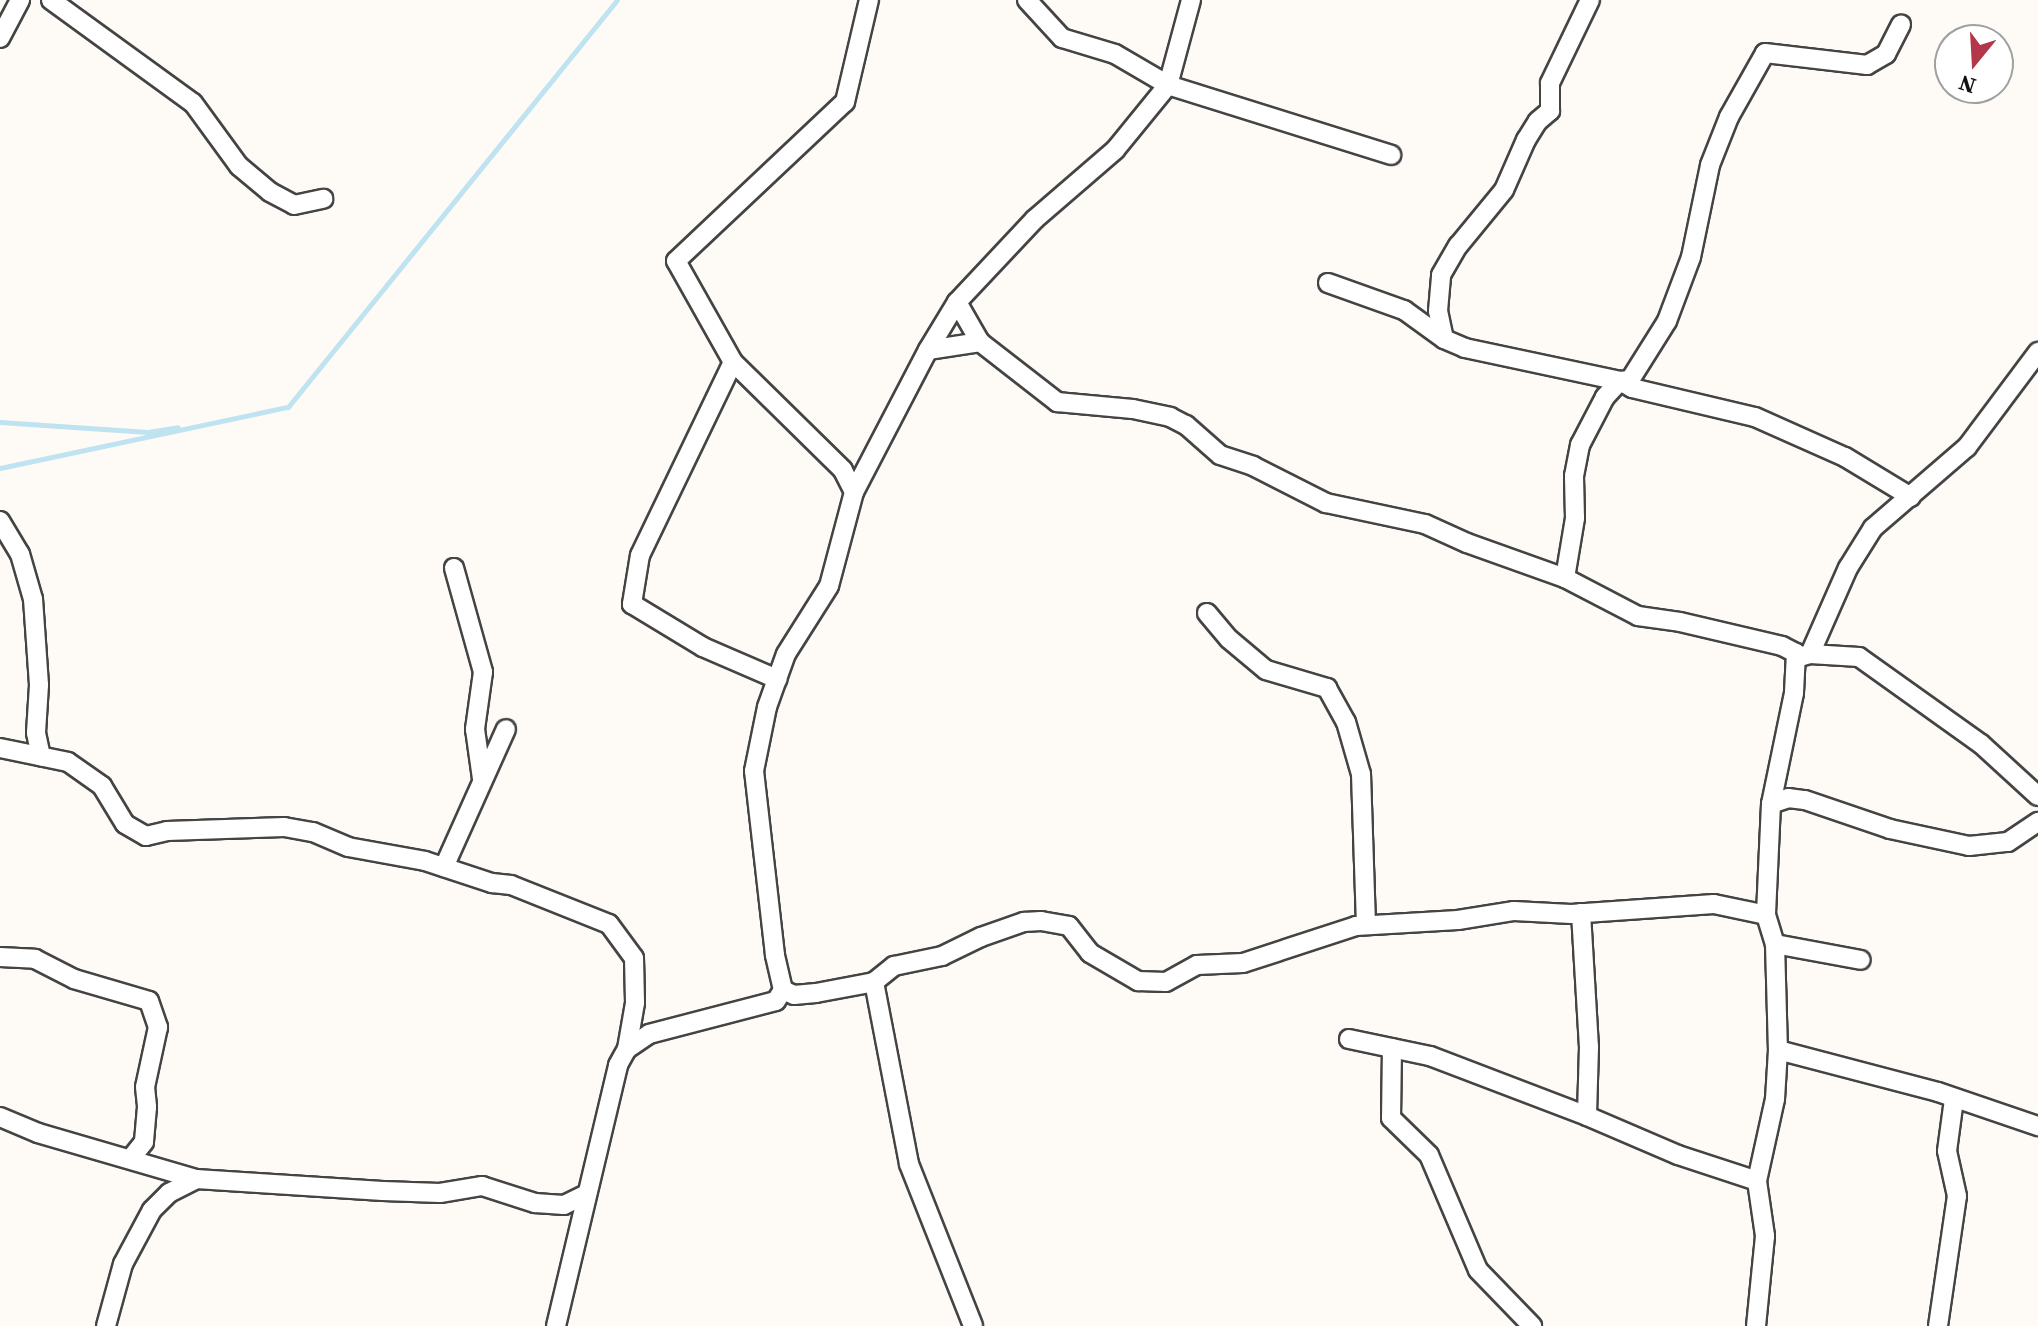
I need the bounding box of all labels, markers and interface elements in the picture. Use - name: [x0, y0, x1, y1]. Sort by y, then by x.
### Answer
- north arrow: [1934, 24, 2014, 104]
- text: N: [1955, 68, 1979, 102]

